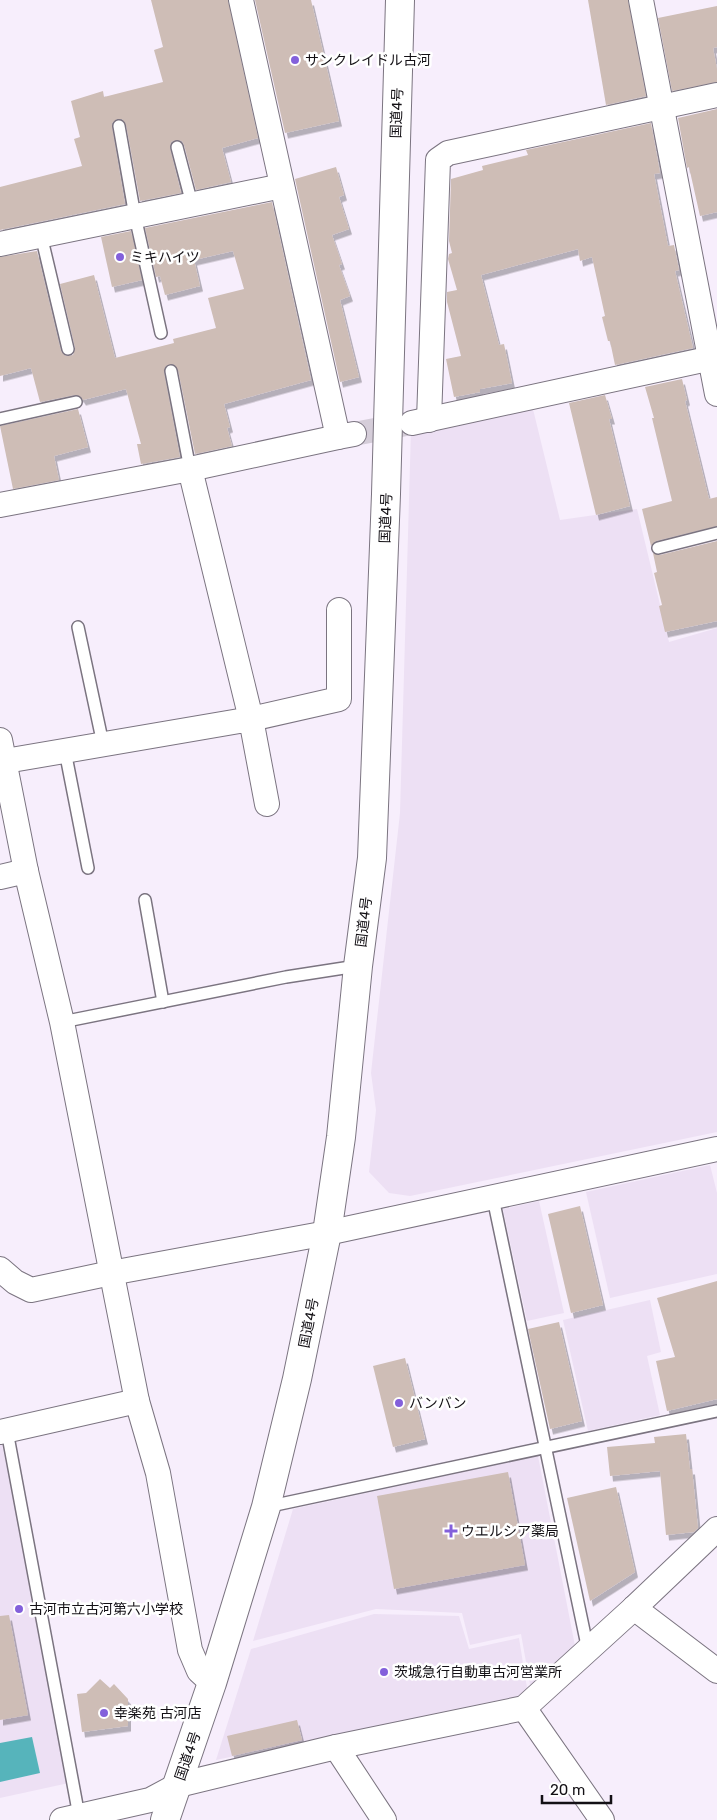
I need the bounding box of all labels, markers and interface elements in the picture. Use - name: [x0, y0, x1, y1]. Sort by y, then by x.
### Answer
- place label: サンクレイドル古河: [305, 52, 431, 69]
- marker: サンクレイドル古河: [289, 54, 301, 66]
- street label: 国道4号: [388, 87, 406, 139]
- place label: ミキハイツ: [130, 249, 200, 266]
- marker: ミキハイツ: [114, 251, 126, 263]
- street label: 国道4号: [377, 492, 395, 544]
- street label: 国道4号: [352, 896, 376, 948]
- street label: 国道4号: [296, 1296, 322, 1350]
- place label: バンバン: [409, 1395, 466, 1412]
- marker: バンバン: [393, 1397, 405, 1409]
- place label: ウエルシア薬局: [461, 1523, 559, 1540]
- marker: ウエルシア薬局: [445, 1525, 457, 1537]
- place label: 古河市立古河第六小学校: [29, 1601, 183, 1618]
- marker: 古河市立古河第六小学校: [13, 1603, 25, 1615]
- place label: 茨城急行自動車古河営業所: [394, 1664, 562, 1681]
- marker: 茨城急行自動車古河営業所: [378, 1666, 390, 1678]
- place label: 幸楽苑 古河店: [114, 1705, 201, 1722]
- marker: 幸楽苑 古河店: [98, 1707, 110, 1719]
- street label: 国道4号: [172, 1729, 204, 1783]
- scale bar: [542, 1772, 611, 1804]
- text: 20 m: [550, 1781, 585, 1799]

